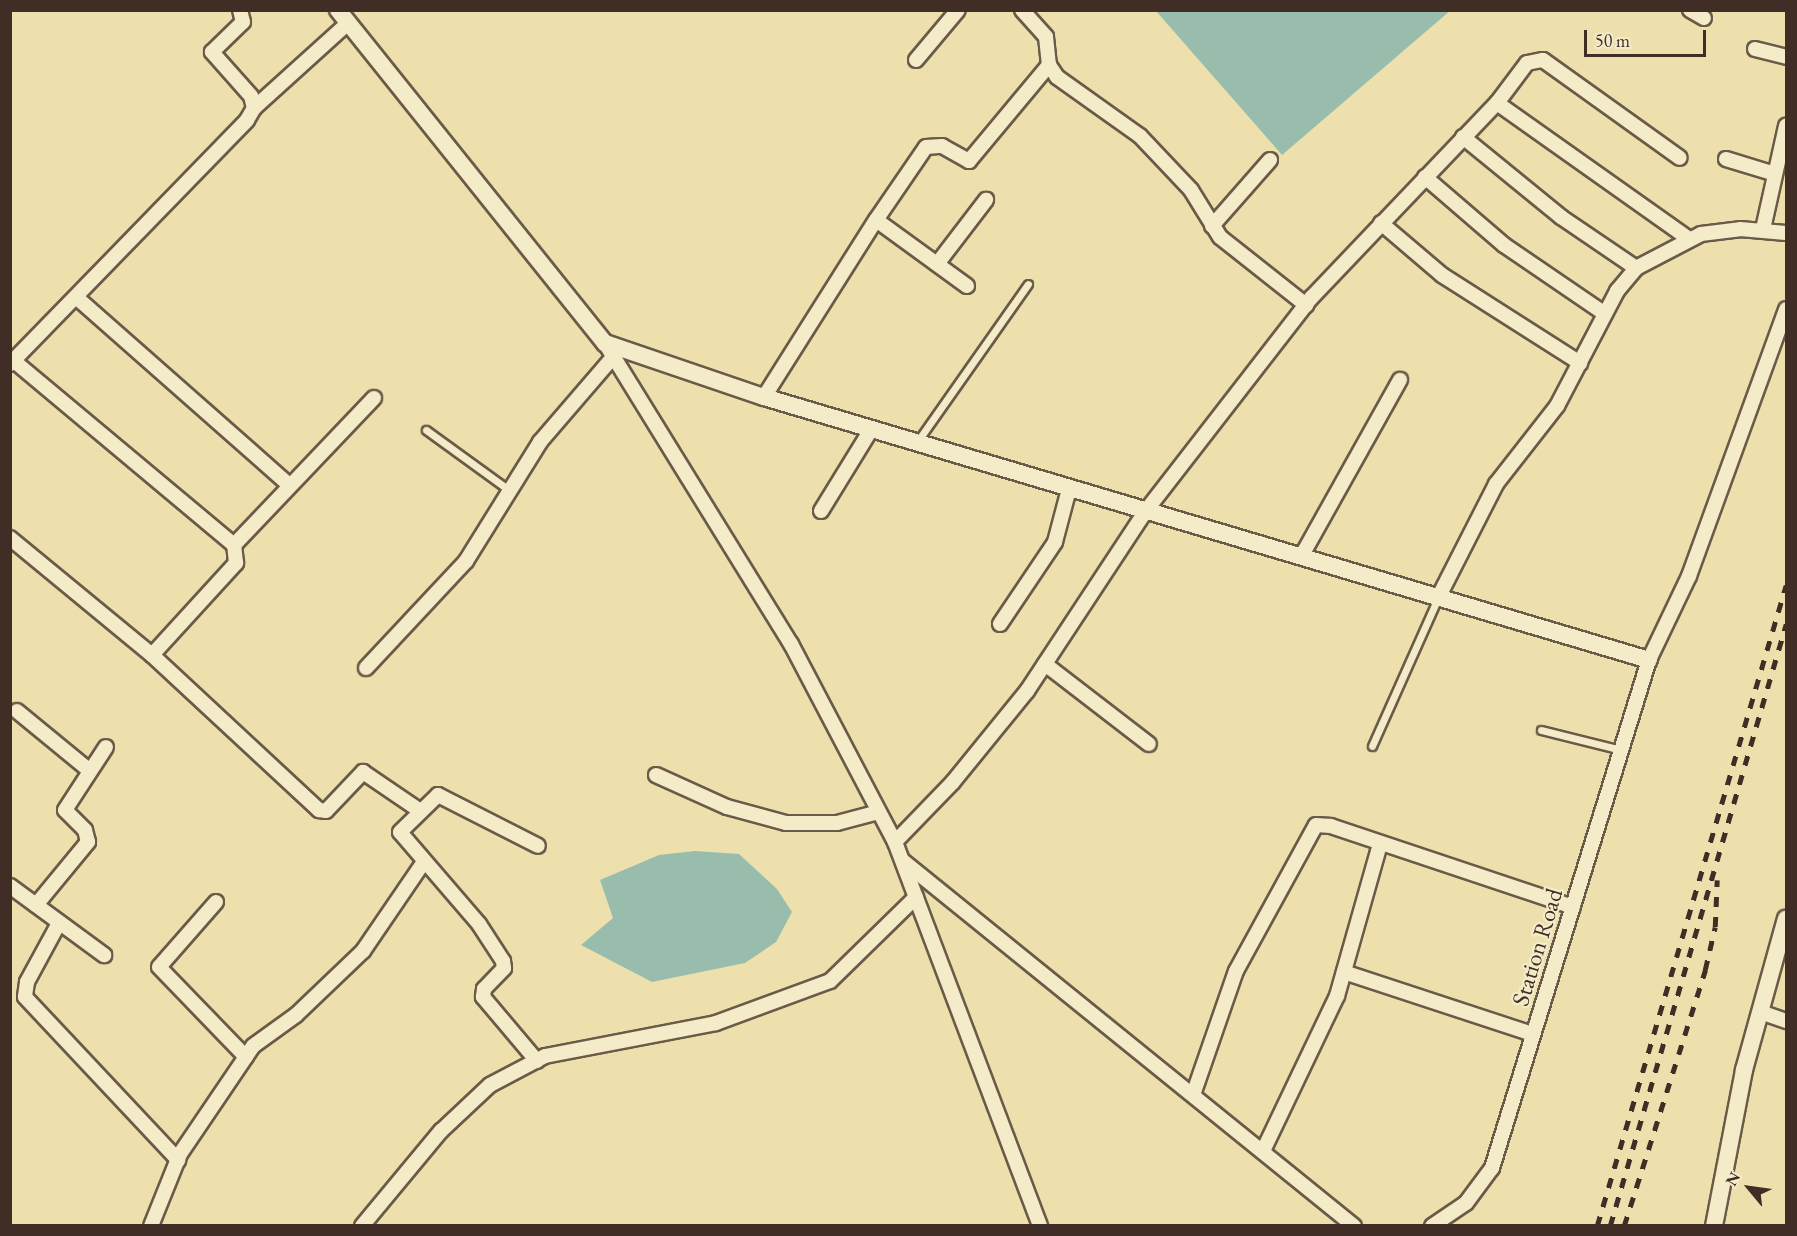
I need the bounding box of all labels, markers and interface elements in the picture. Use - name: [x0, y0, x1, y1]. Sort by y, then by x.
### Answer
- scale bar: [1587, 18, 1708, 56]
- text: 50 m: [1595, 29, 1630, 52]
- street label: Station Road: [1506, 885, 1568, 1009]
- north arrow: [1719, 1158, 1779, 1218]
- text: N: [1720, 1168, 1745, 1190]

